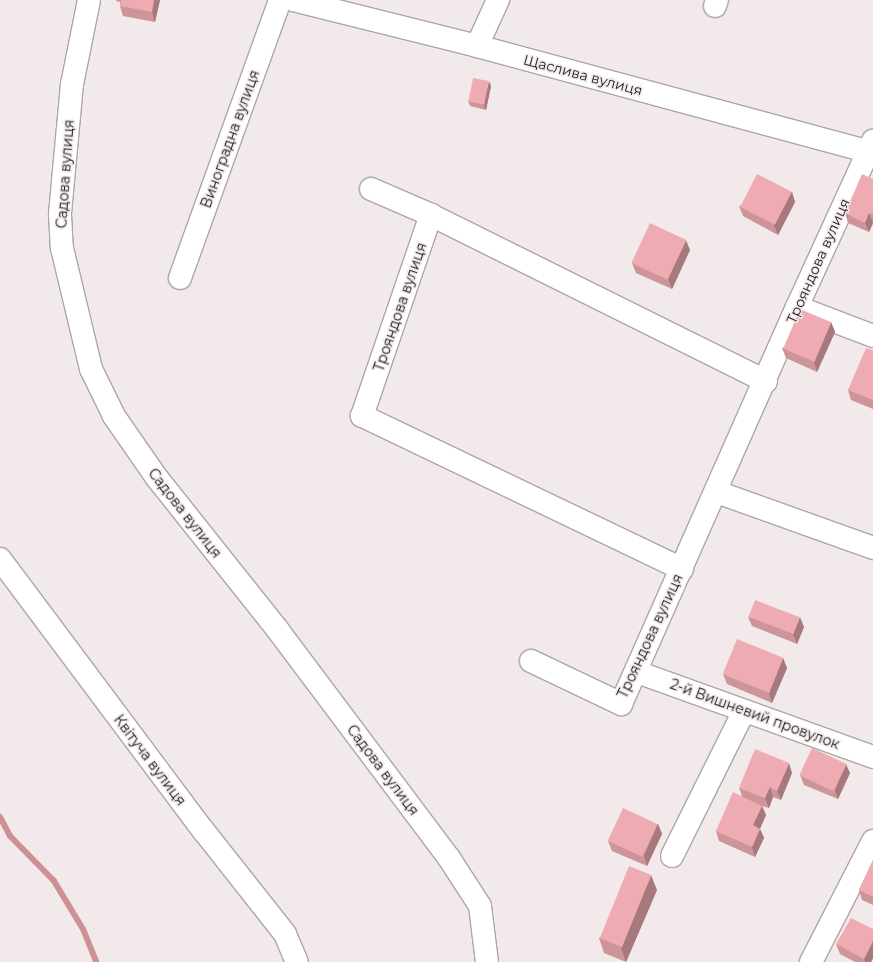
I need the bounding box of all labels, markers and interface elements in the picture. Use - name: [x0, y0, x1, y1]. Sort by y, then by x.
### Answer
- street label: Щаслива вулиця: [522, 51, 644, 99]
- street label: Виноградна вулиця: [197, 68, 263, 210]
- street label: Садова вулиця: [53, 119, 77, 229]
- street label: Трояндова вулиця: [783, 196, 853, 326]
- street label: Трояндова вулиця: [370, 240, 430, 374]
- street label: Садова вулиця: [145, 465, 225, 561]
- street label: Трояндова вулиця: [614, 571, 686, 701]
- street label: 2-й Вишневий провулок: [668, 675, 842, 753]
- street label: Квітуча вулиця: [110, 711, 190, 809]
- street label: Садова вулиця: [343, 721, 423, 819]

